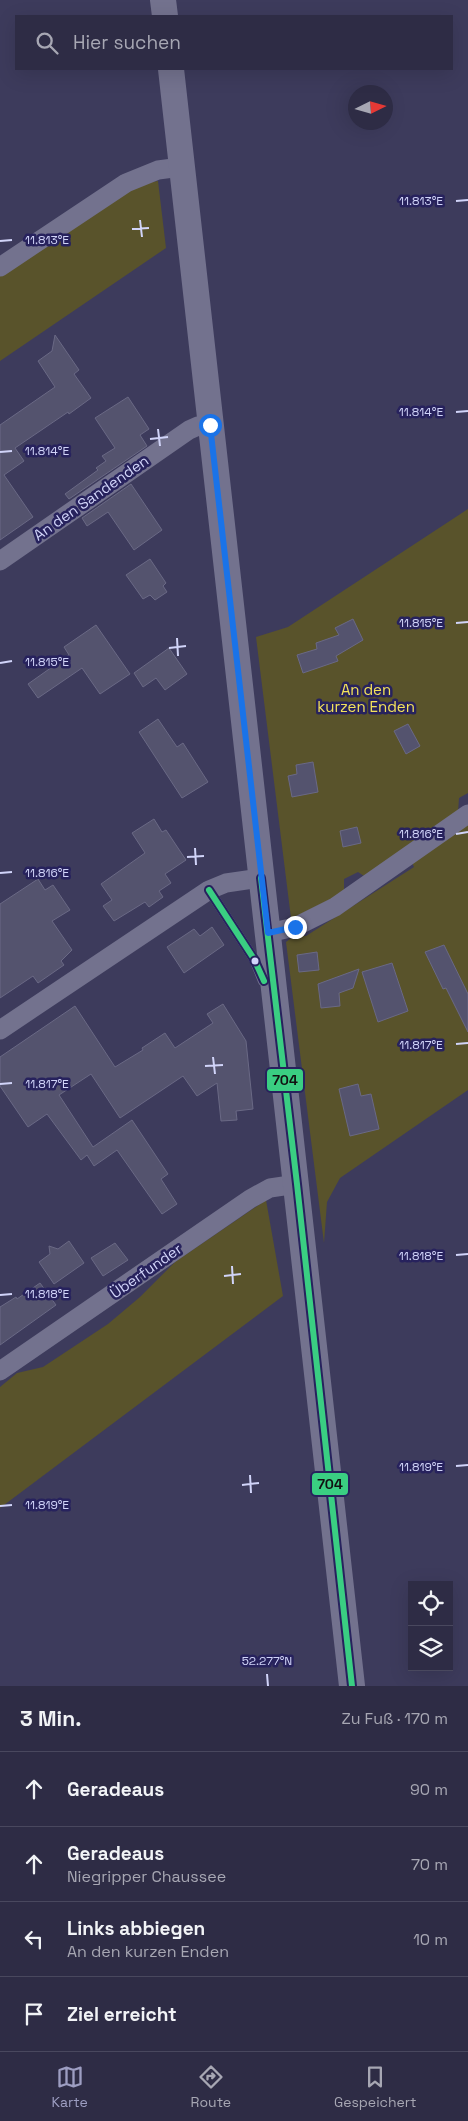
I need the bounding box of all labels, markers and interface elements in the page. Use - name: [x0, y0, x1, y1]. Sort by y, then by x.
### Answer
- search box: [15, 15, 453, 70]
- icon: search: [33, 29, 61, 57]
- text: Hier suchen: [73, 30, 181, 55]
- north arrow: [348, 85, 393, 130]
- text: 11.813°E: [399, 193, 443, 209]
- text: 11.813°E: [25, 232, 69, 248]
- text: 11.814°E: [399, 404, 443, 420]
- route start: [199, 414, 222, 437]
- text: 11.814°E: [25, 443, 69, 459]
- street label: An den Sandenden: [29, 451, 152, 545]
- text: 11.815°E: [399, 615, 443, 631]
- text: 11.815°E: [25, 654, 69, 670]
- park label: An den kurzen Enden: [317, 680, 415, 716]
- text: 11.816°E: [399, 826, 443, 842]
- text: 11.816°E: [25, 865, 69, 881]
- route end: [284, 916, 307, 939]
- unlabelled marker: [250, 956, 260, 966]
- text: 11.817°E: [399, 1037, 443, 1053]
- line badge: 704: [266, 1068, 304, 1092]
- text: 704: [272, 1071, 298, 1089]
- text: 11.817°E: [25, 1076, 69, 1092]
- street label: Überfunder: [106, 1239, 186, 1302]
- text: 11.818°E: [399, 1248, 443, 1264]
- text: 11.818°E: [25, 1286, 69, 1302]
- text: 11.819°E: [399, 1459, 443, 1475]
- line badge: 704: [311, 1472, 349, 1496]
- text: 704: [317, 1475, 343, 1493]
- text: 11.819°E: [25, 1497, 69, 1513]
- map controls: [408, 1581, 453, 1671]
- button: locate: [408, 1581, 453, 1626]
- button: layers: [408, 1626, 453, 1671]
- text: 52.277°N: [242, 1653, 292, 1669]
- text: 3 Min.: [20, 1705, 81, 1732]
- text: Zu Fuß · 170 m: [342, 1708, 448, 1729]
- icon: ahead: [20, 1775, 48, 1803]
- text: Geradeaus: [67, 1777, 164, 1802]
- text: 90 m: [410, 1779, 448, 1800]
- text: Geradeaus: [67, 1841, 164, 1866]
- icon: ahead: [20, 1850, 48, 1878]
- text: 70 m: [411, 1854, 448, 1875]
- text: Niegripper Chaussee: [67, 1866, 226, 1887]
- text: Links abbiegen: [67, 1916, 205, 1941]
- icon: left: [20, 1925, 48, 1953]
- text: 10 m: [413, 1929, 448, 1950]
- text: An den kurzen Enden: [67, 1941, 229, 1962]
- icon: arrive: [20, 2000, 48, 2028]
- text: Ziel erreicht: [67, 2002, 177, 2027]
- tab: Karte: [51, 2063, 88, 2111]
- tab: Route: [191, 2063, 231, 2111]
- tab: Gespeichert: [334, 2063, 417, 2111]

